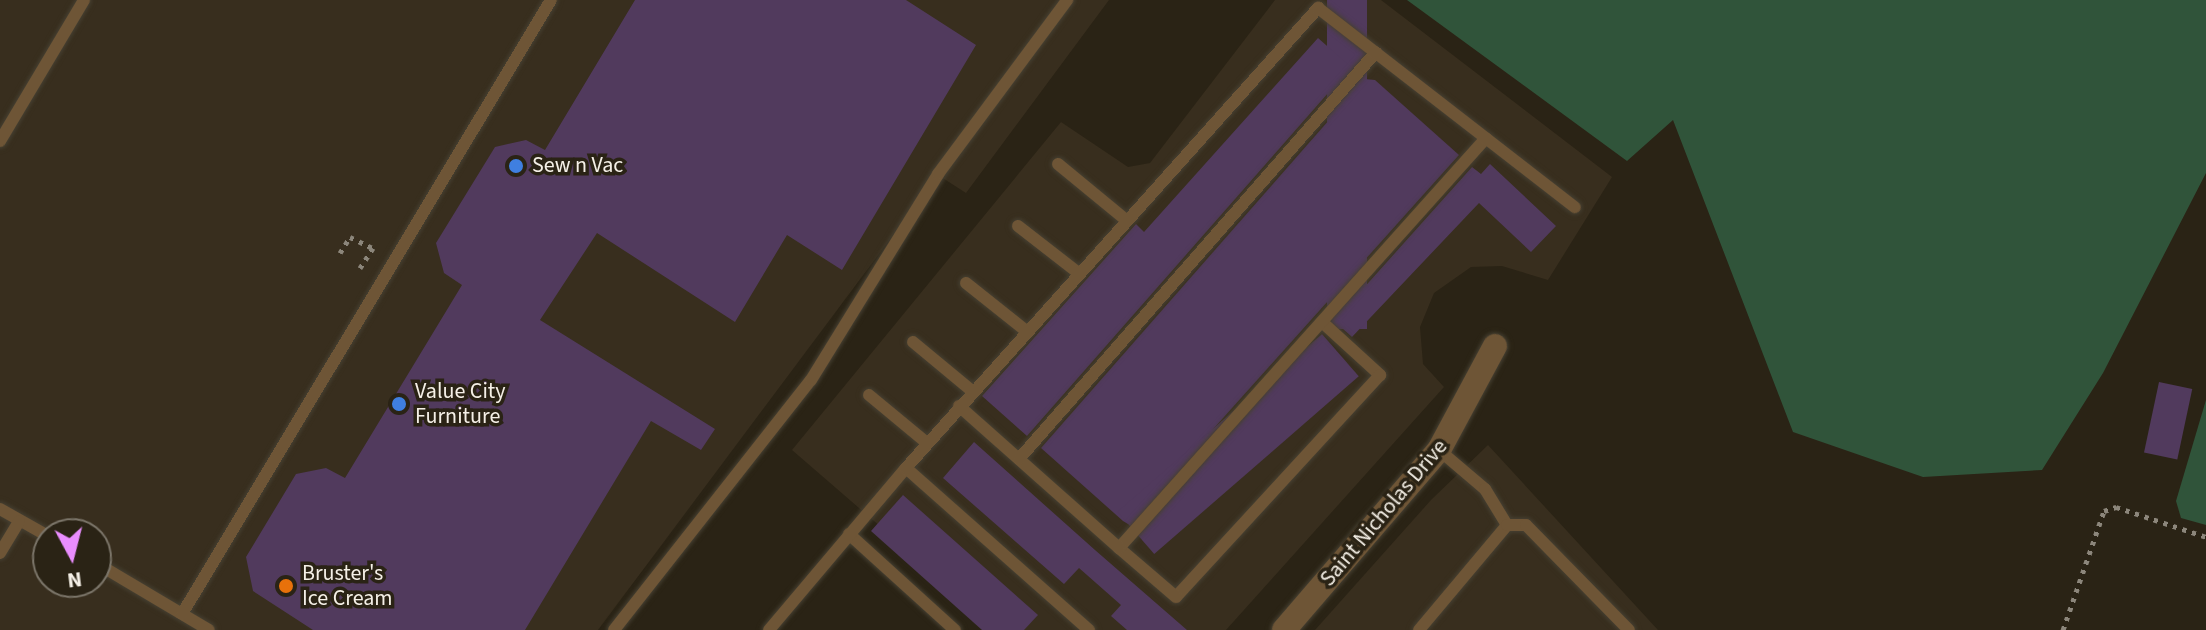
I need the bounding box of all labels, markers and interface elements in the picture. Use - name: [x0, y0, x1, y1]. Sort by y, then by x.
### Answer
- place label: Sew n Vac: [532, 153, 623, 179]
- marker: Sew n Vac: [507, 157, 525, 175]
- place label: Value City Furniture: [415, 378, 506, 430]
- marker: Value City Furniture: [390, 395, 408, 413]
- street label: Saint Nicholas Drive: [1315, 434, 1453, 592]
- north arrow: [32, 518, 112, 598]
- place label: Bruster's Ice Cream: [302, 560, 393, 612]
- text: N: [65, 563, 84, 597]
- marker: Bruster's Ice Cream: [277, 577, 295, 595]

